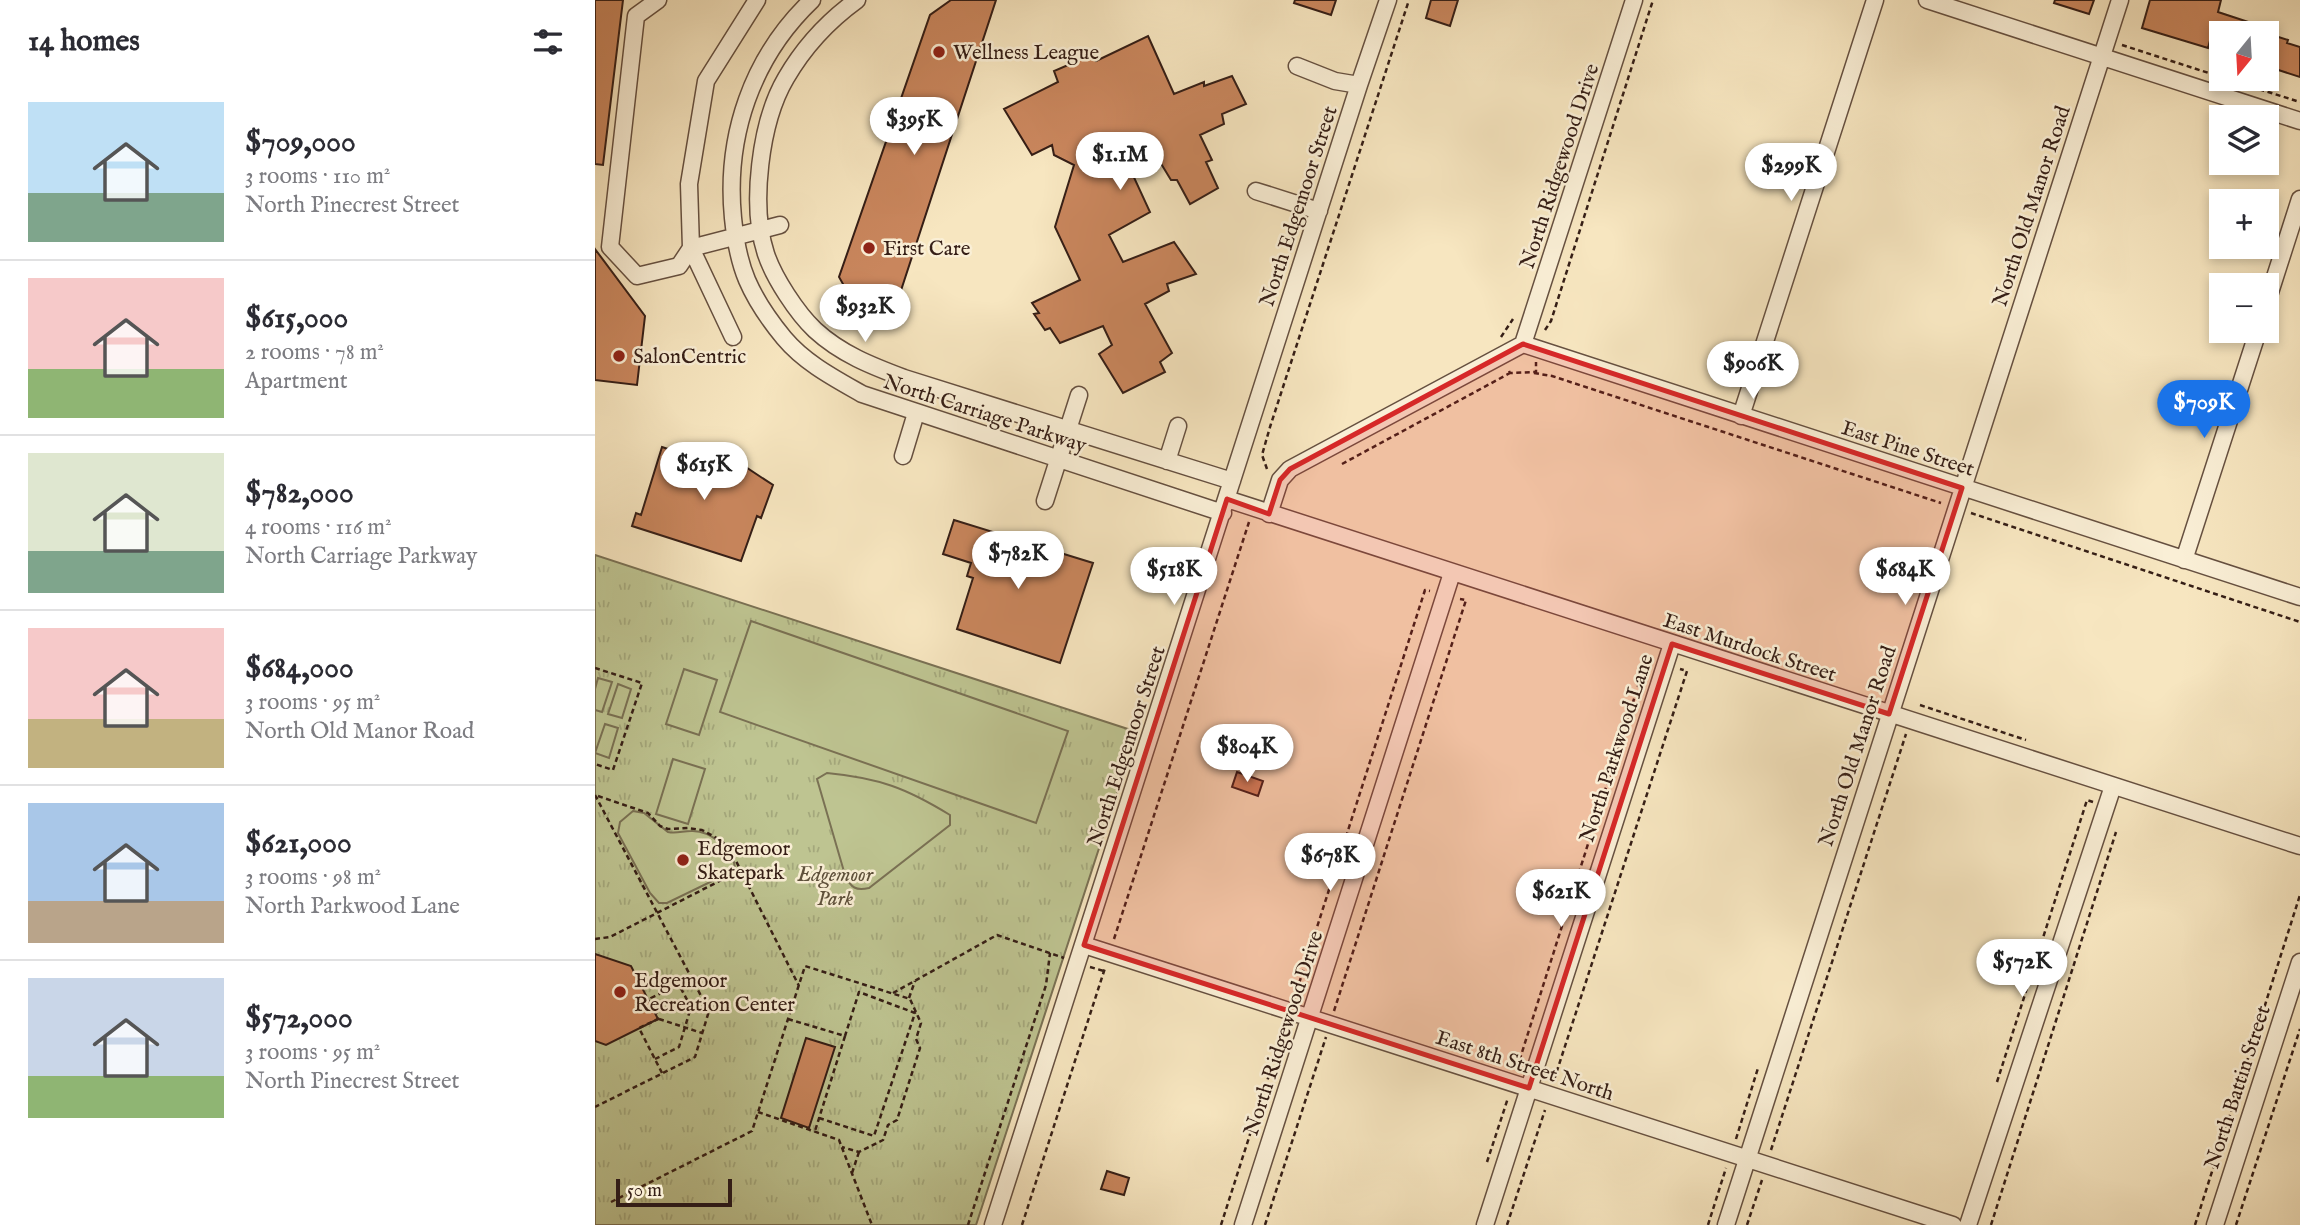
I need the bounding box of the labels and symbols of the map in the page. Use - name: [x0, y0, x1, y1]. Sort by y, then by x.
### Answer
- north arrow: [2209, 21, 2279, 91]
- place label: Wellness League: [953, 40, 1099, 67]
- marker: Wellness League: [931, 44, 947, 60]
- street label: North Ridgewood Drive: [1515, 60, 1606, 272]
- pin: $395K: [865, 97, 963, 157]
- street label: North Old Manor Road: [1987, 102, 2078, 310]
- street label: North Edgemoor Street: [1254, 103, 1345, 310]
- pin: $1.1M: [1071, 132, 1169, 192]
- pin: $299K: [1742, 144, 1840, 203]
- place label: First Care: [883, 236, 971, 263]
- marker: First Care: [861, 240, 877, 256]
- pin: $932K: [816, 284, 914, 344]
- pin: $906K: [1704, 342, 1802, 401]
- place label: SalonCentric: [633, 344, 746, 371]
- marker: SalonCentric: [611, 348, 627, 364]
- street label: North Carriage Parkway: [879, 369, 1090, 460]
- pin: $709K: [2155, 380, 2253, 440]
- street label: East Pine Street: [1838, 415, 1977, 484]
- pin: $615K: [655, 442, 753, 502]
- pin: $782K: [969, 532, 1067, 591]
- pin: $518K: [1125, 548, 1223, 607]
- pin: $684K: [1856, 548, 1954, 607]
- street label: East Murdock Street: [1660, 608, 1840, 689]
- street label: North Old Manor Road: [1813, 642, 1904, 850]
- street label: North Edgemoor Street: [1082, 643, 1173, 850]
- street label: North Parkwood Lane: [1574, 651, 1661, 846]
- pin: $804K: [1198, 724, 1296, 784]
- pin: $678K: [1281, 834, 1379, 893]
- place label: Edgemoor Skatepark: [697, 836, 790, 887]
- marker: Edgemoor Skatepark: [675, 852, 691, 868]
- park label: Edgemoor Park: [796, 862, 874, 913]
- pin: $621K: [1512, 870, 1610, 929]
- street label: North Ridgewood Drive: [1239, 927, 1330, 1139]
- pin: $572K: [1973, 940, 2071, 999]
- place label: Edgemoor Recreation Center: [634, 968, 795, 1019]
- marker: Edgemoor Recreation Center: [612, 984, 628, 1000]
- street label: North Battin Street: [2199, 1002, 2278, 1173]
- street label: East 8th Street North: [1432, 1025, 1617, 1108]
- scale bar: [616, 1176, 731, 1208]

